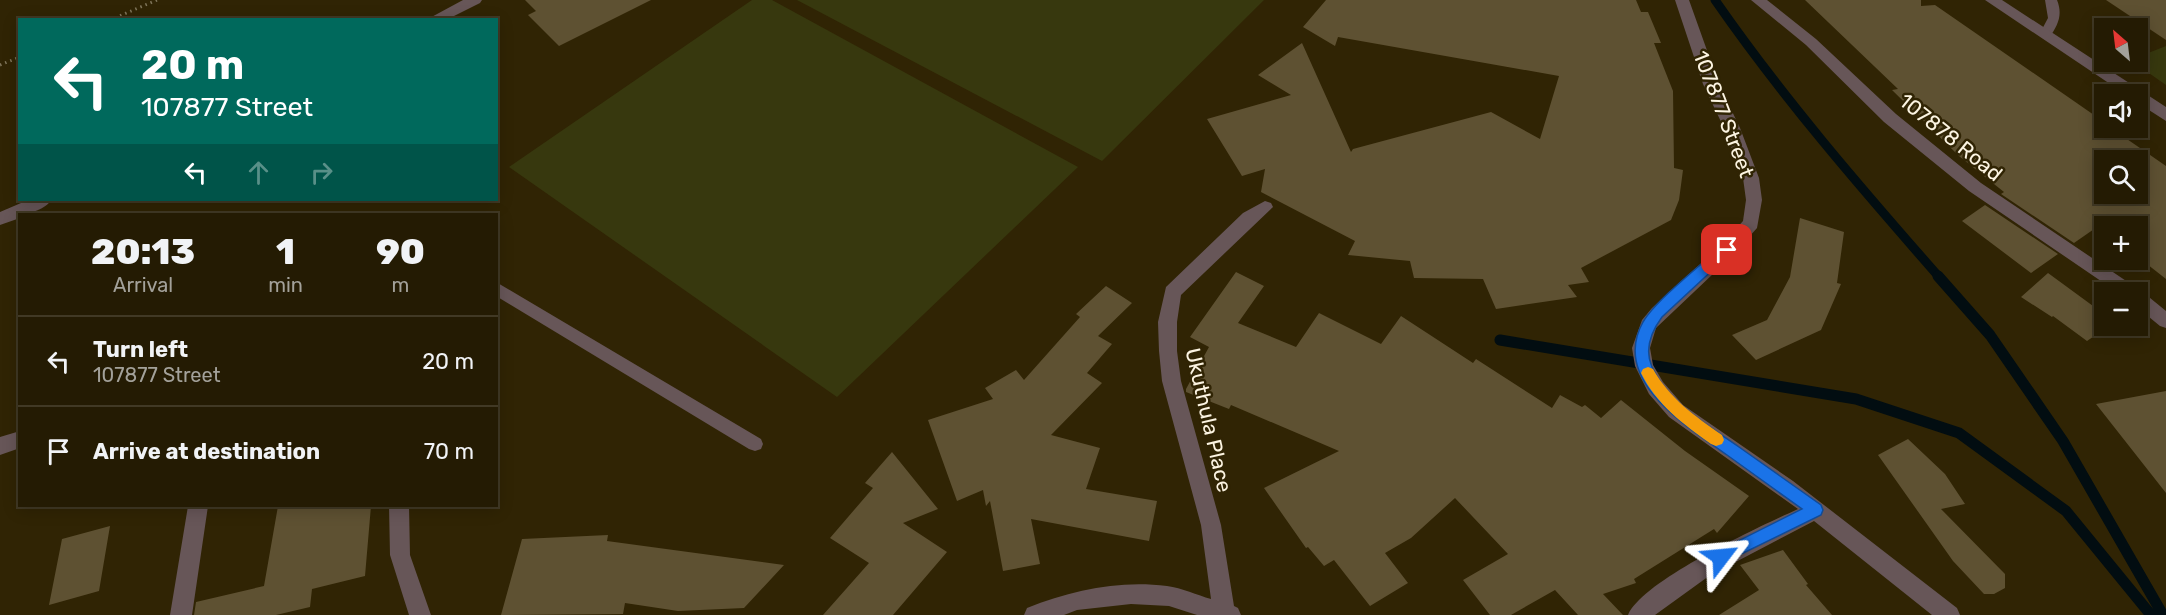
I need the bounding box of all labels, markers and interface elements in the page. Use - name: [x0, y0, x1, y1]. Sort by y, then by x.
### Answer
- north arrow: [2094, 18, 2148, 72]
- map controls: [2094, 18, 2148, 336]
- text: 20 m: [141, 40, 244, 90]
- icon: left: [42, 42, 120, 120]
- street label: 107877 Street: [1688, 47, 1760, 181]
- button: sound: [2094, 84, 2148, 138]
- street label: 107878 Road: [1894, 88, 2008, 186]
- text: 107877 Street: [141, 91, 313, 123]
- button: search: [2094, 150, 2148, 204]
- icon: left: [179, 156, 212, 189]
- icon: ahead: [242, 156, 275, 189]
- icon: right: [305, 156, 338, 189]
- button: +: [2094, 216, 2148, 270]
- pin: [1701, 224, 1752, 275]
- text: 20:13: [91, 230, 195, 273]
- text: 1: [276, 230, 295, 273]
- text: 90: [376, 230, 425, 273]
- icon: arrive: [1710, 233, 1743, 266]
- text: Arrival: [113, 273, 173, 297]
- text: min: [268, 273, 303, 297]
- text: m: [392, 273, 409, 297]
- button: −: [2094, 282, 2148, 336]
- text: Turn left: [93, 336, 188, 363]
- icon: left: [42, 345, 75, 378]
- street label: Ukuthula Place: [1180, 345, 1238, 495]
- text: 20 m: [422, 348, 474, 375]
- text: 107877 Street: [93, 363, 220, 387]
- icon: arrive: [42, 435, 75, 468]
- text: Arrive at destination: [93, 438, 320, 465]
- text: 70 m: [424, 438, 474, 465]
- position arrow: [1689, 525, 1753, 589]

